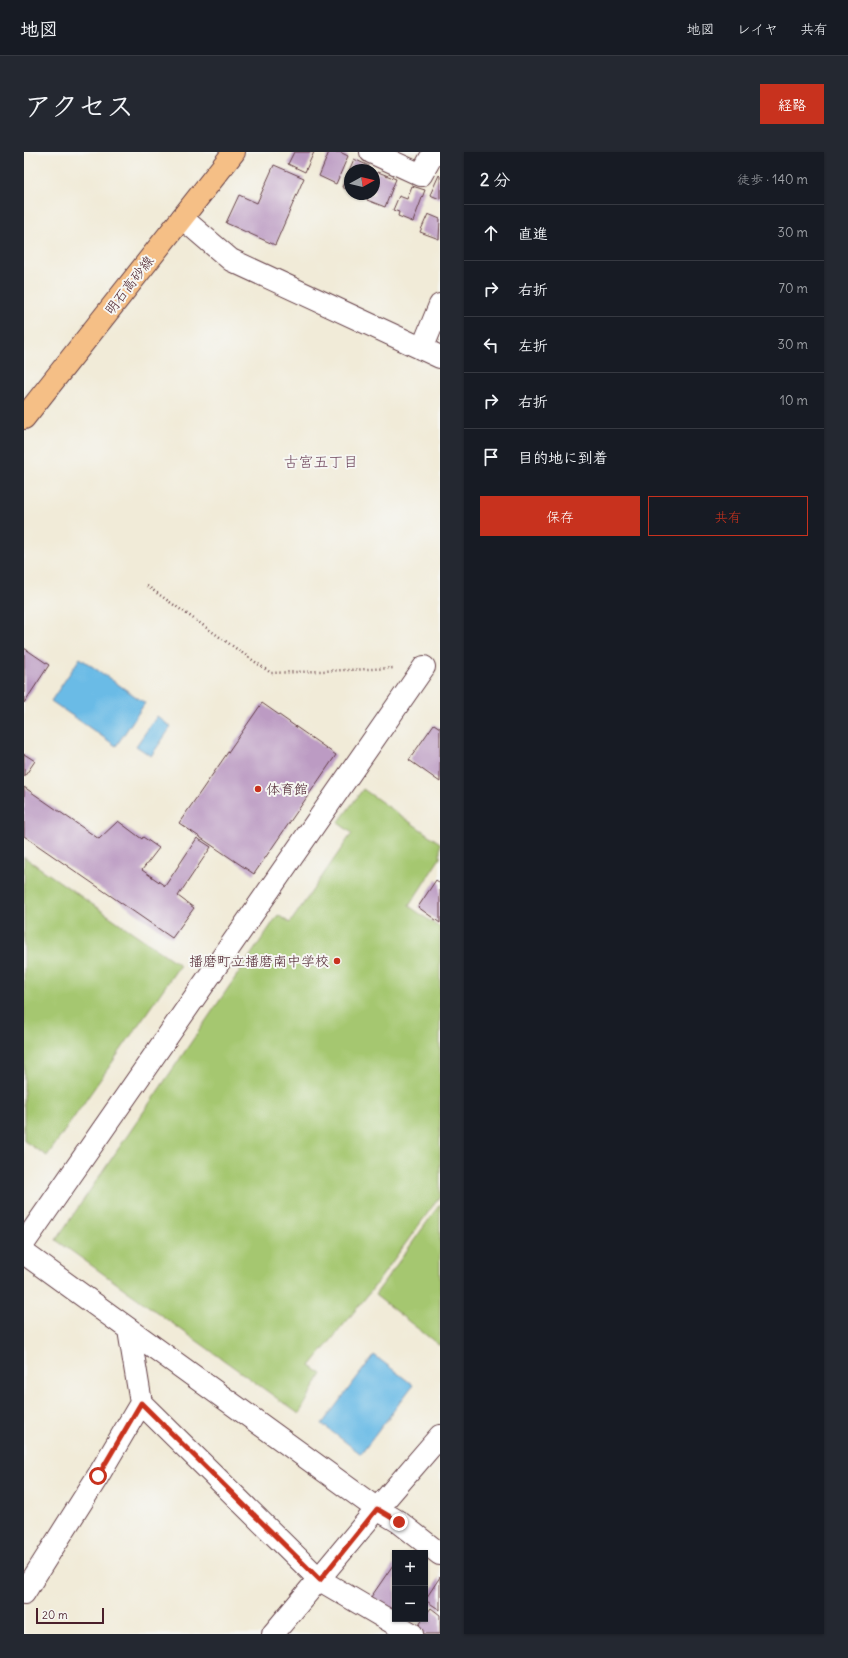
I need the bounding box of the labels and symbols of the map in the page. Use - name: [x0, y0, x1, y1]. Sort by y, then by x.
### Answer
- north arrow: [344, 164, 380, 200]
- street label: 明石高砂線: [100, 252, 158, 318]
- district label: 古宮五丁目: [283, 452, 359, 471]
- place label: 体育館: [266, 780, 308, 798]
- marker: 体育館: [253, 784, 263, 794]
- place label: 播磨町立播磨南中学校: [189, 952, 329, 970]
- marker: 播磨町立播磨南中学校: [332, 956, 342, 966]
- route start: [89, 1467, 107, 1485]
- route end: [390, 1513, 408, 1531]
- scale bar: [36, 1606, 104, 1625]

